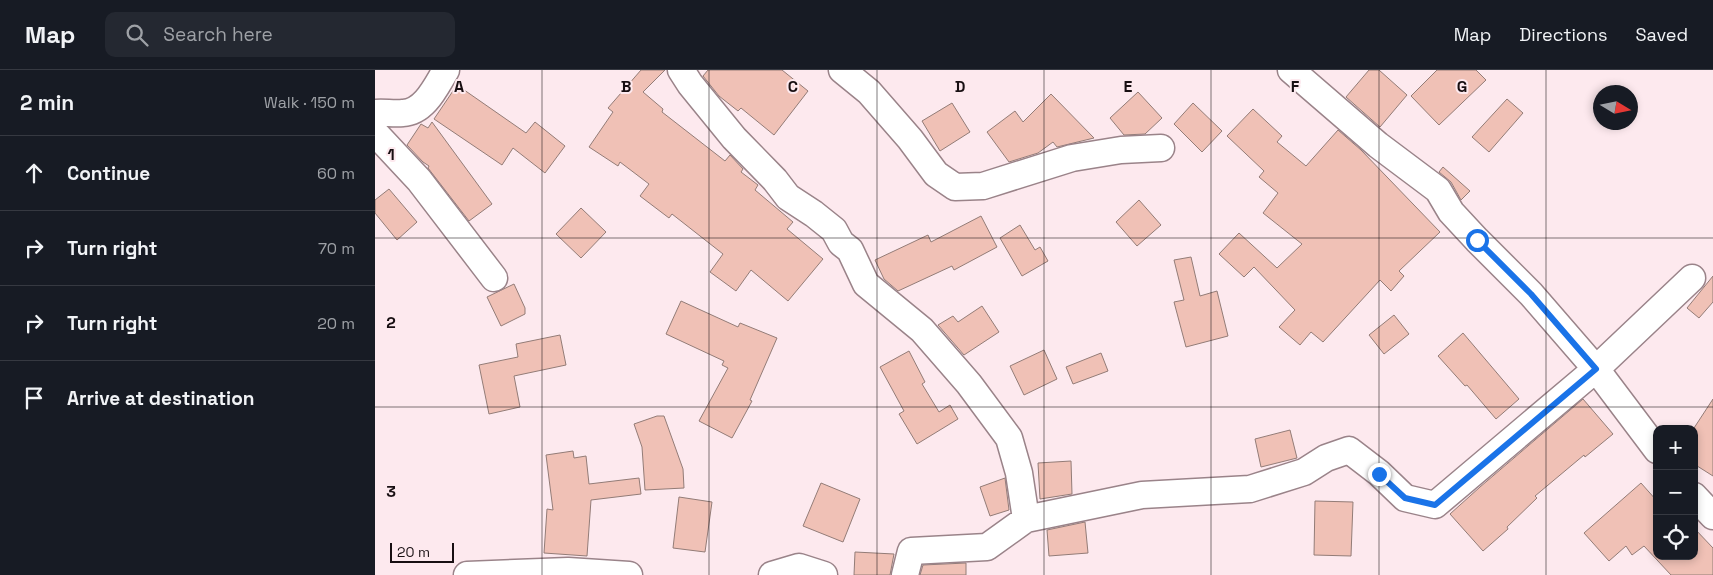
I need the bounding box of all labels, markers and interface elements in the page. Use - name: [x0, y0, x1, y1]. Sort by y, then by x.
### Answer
- search box: [105, 12, 455, 57]
- text: Map: [25, 19, 75, 50]
- icon: search: [123, 21, 151, 49]
- text: Search here: [163, 22, 273, 47]
- text: Map: [1454, 23, 1491, 46]
- text: Directions: [1519, 23, 1608, 46]
- text: Saved: [1636, 23, 1688, 46]
- text: A: [454, 76, 464, 97]
- text: B: [621, 76, 631, 97]
- text: C: [788, 76, 798, 97]
- text: D: [955, 76, 965, 97]
- text: E: [1124, 76, 1133, 97]
- text: F: [1291, 76, 1300, 97]
- text: G: [1457, 76, 1467, 97]
- north arrow: [1593, 85, 1638, 130]
- text: 2 min: [20, 89, 74, 116]
- text: Walk · 150 m: [264, 92, 355, 113]
- text: 1: [387, 144, 395, 165]
- icon: ahead: [20, 159, 48, 187]
- text: Continue: [67, 161, 150, 186]
- text: 60 m: [317, 163, 355, 184]
- route start: [1466, 229, 1489, 252]
- icon: right: [20, 234, 48, 262]
- text: Turn right: [67, 236, 157, 261]
- text: 70 m: [318, 238, 355, 259]
- icon: right: [20, 309, 48, 337]
- text: Turn right: [67, 311, 157, 336]
- text: 2: [386, 312, 396, 333]
- text: 20 m: [317, 313, 355, 334]
- icon: arrive: [20, 384, 48, 412]
- text: Arrive at destination: [67, 386, 255, 411]
- map controls: [1653, 425, 1698, 560]
- button: +: [1653, 425, 1698, 470]
- route end: [1368, 463, 1391, 486]
- button: −: [1653, 470, 1698, 515]
- text: 3: [386, 481, 396, 502]
- button: locate: [1653, 515, 1698, 560]
- scale bar: [390, 540, 454, 563]
- text: 20 m: [397, 543, 430, 561]

